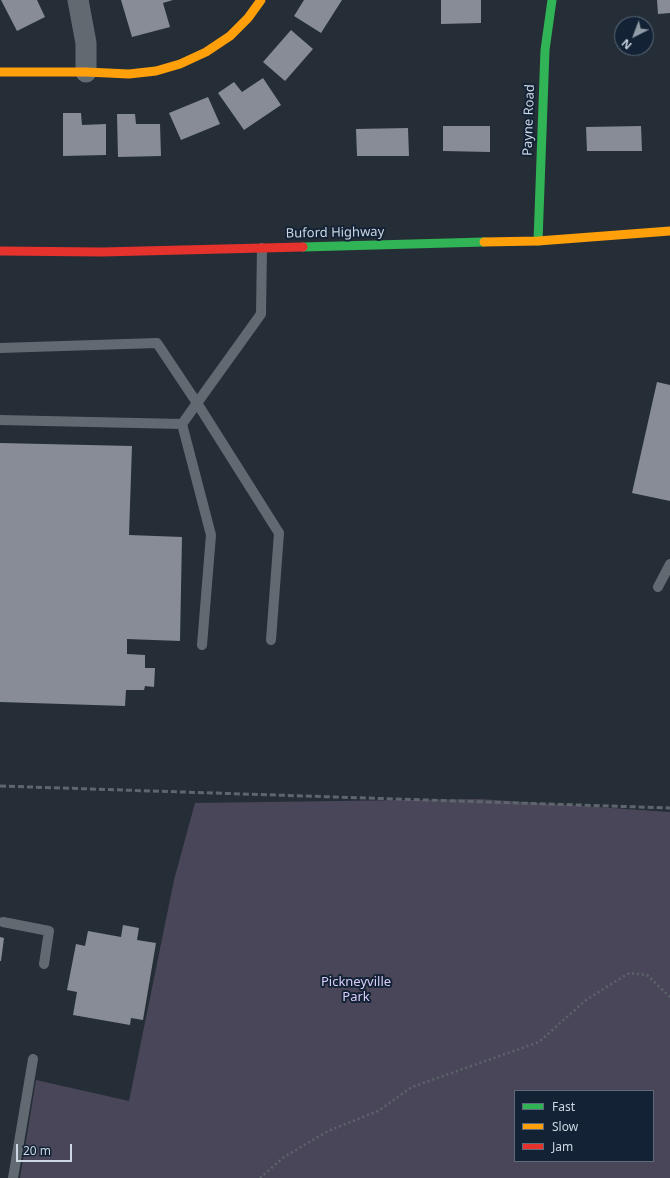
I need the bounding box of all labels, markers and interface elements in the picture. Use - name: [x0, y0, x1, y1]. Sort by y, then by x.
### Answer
- north arrow: [614, 16, 654, 56]
- text: N: [618, 36, 635, 53]
- street label: Payne Road: [520, 84, 538, 156]
- street label: Buford Highway: [286, 224, 384, 242]
- park label: Pickneyville Park: [321, 974, 391, 1005]
- legend: [514, 1090, 654, 1162]
- text: Fast: [552, 1098, 575, 1115]
- text: Slow: [552, 1118, 578, 1135]
- scale bar: [18, 1136, 74, 1162]
- text: Jam: [552, 1138, 573, 1155]
- text: 20 m: [23, 1142, 51, 1159]

